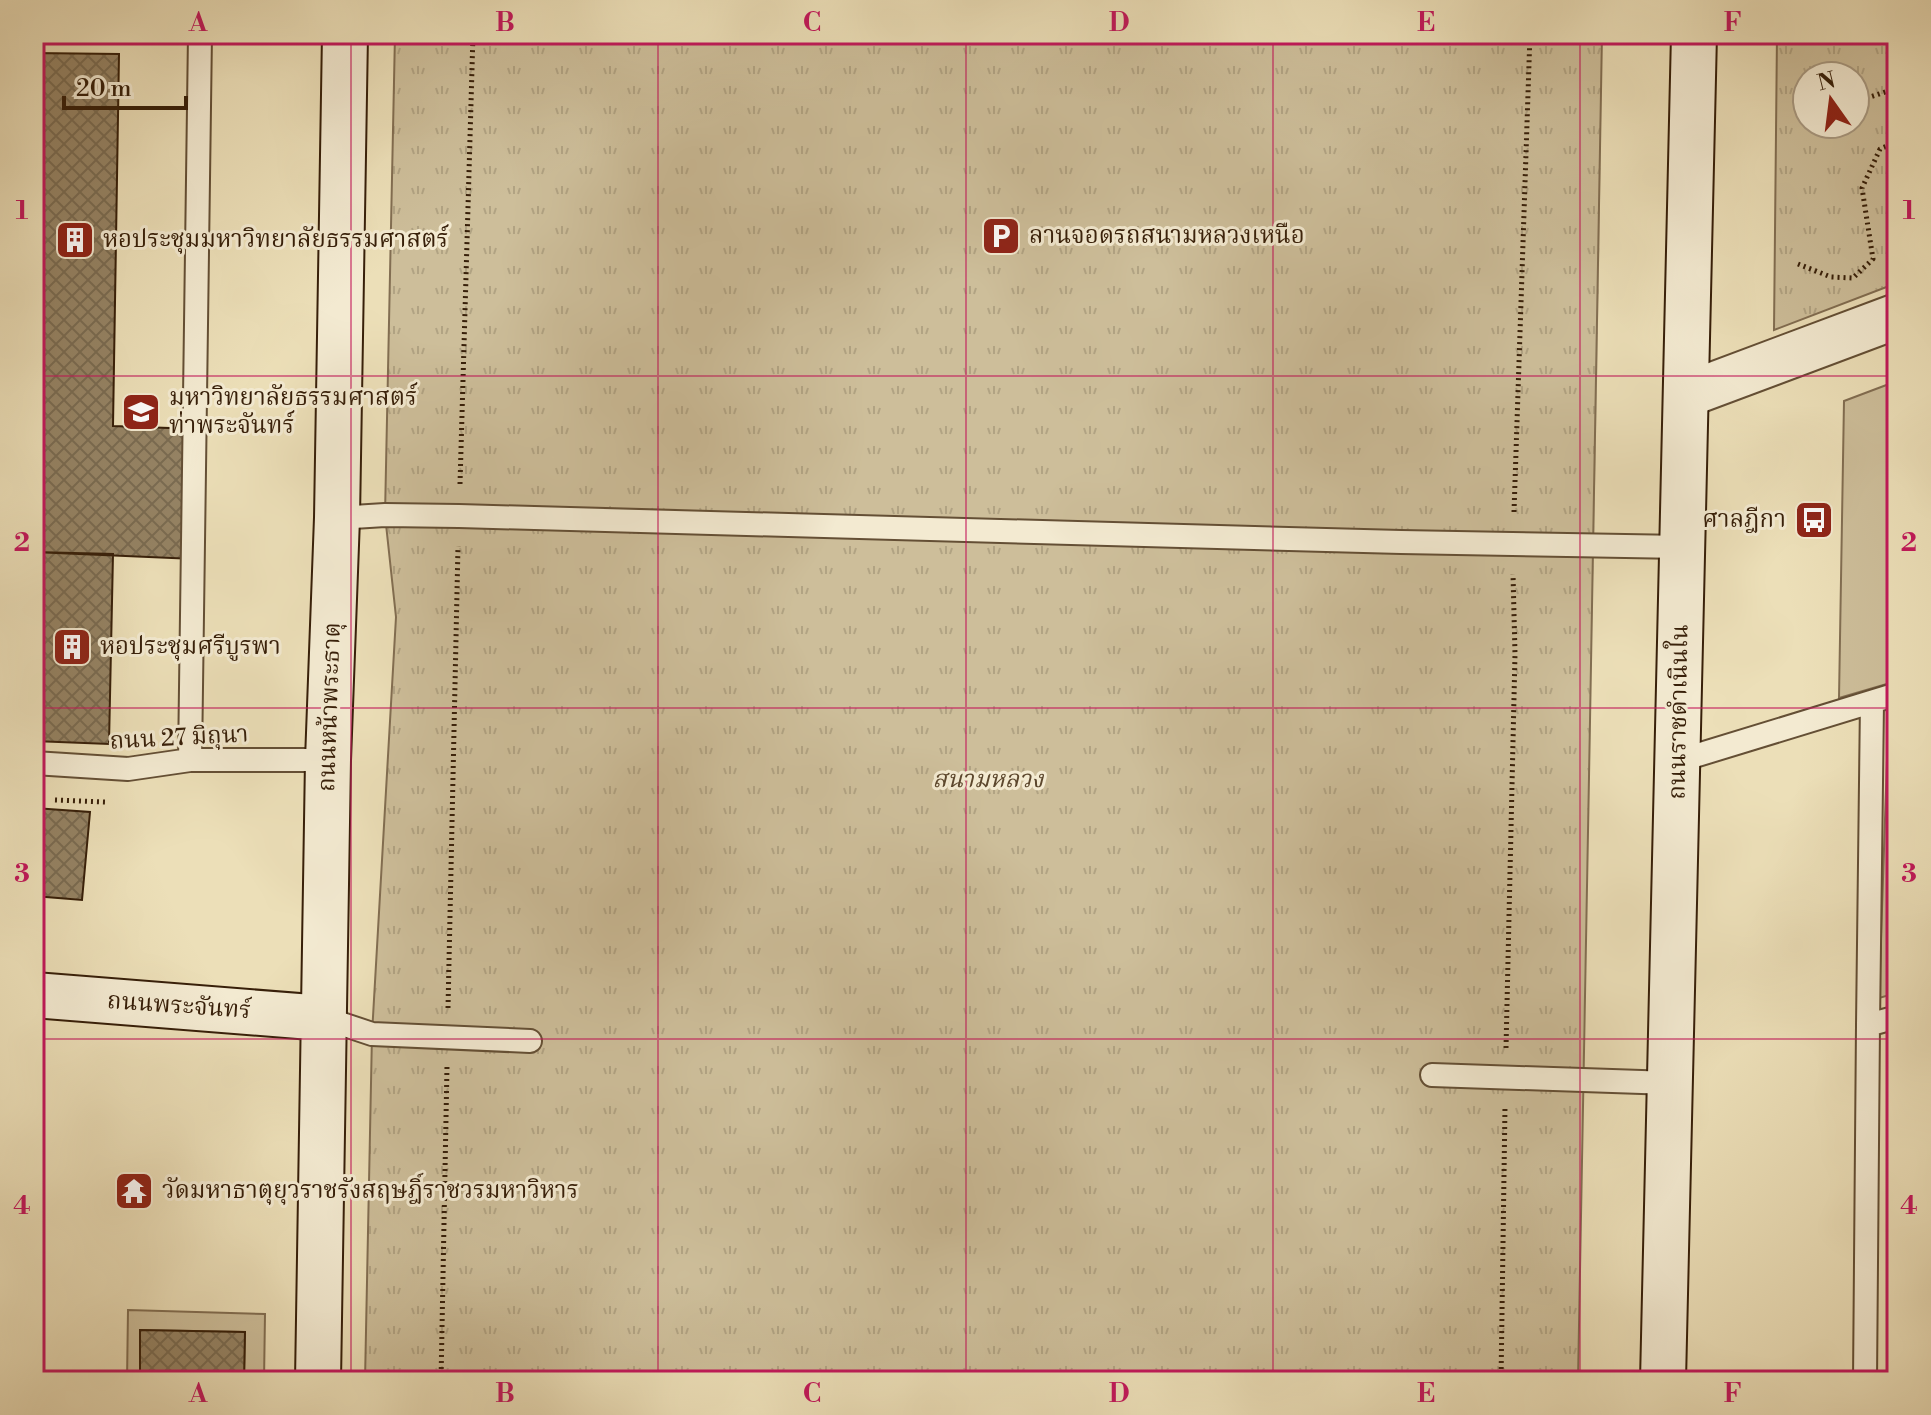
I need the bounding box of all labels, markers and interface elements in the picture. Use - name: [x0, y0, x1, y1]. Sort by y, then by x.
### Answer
- text: A: [188, 7, 208, 39]
- text: B: [495, 7, 515, 39]
- text: C: [803, 7, 821, 39]
- text: D: [1109, 7, 1129, 39]
- text: E: [1417, 7, 1435, 39]
- text: F: [1724, 7, 1742, 39]
- scale bar: [64, 60, 186, 110]
- north arrow: [1791, 60, 1871, 140]
- text: N: [1815, 67, 1839, 97]
- text: 20 m: [76, 74, 132, 104]
- text: 1: [16, 195, 29, 227]
- text: 1: [1903, 195, 1916, 227]
- parking icon: ลานจอดรถสนามหลวงเหนือ: [980, 215, 1022, 257]
- building icon: หอประชุมมหาวิทยาลัยธรรมศาสตร์: [54, 219, 96, 261]
- place label: ลานจอดรถสนามหลวงเหนือ: [1029, 221, 1305, 251]
- place label: หอประชุมมหาวิทยาลัยธรรมศาสตร์: [103, 223, 449, 255]
- place label: มหาวิทยาลัยธรรมศาสตร์ ท่าพระจันทร์: [169, 381, 417, 441]
- school or university icon: มหาวิทยาลัยธรรมศาสตร์ ท่าพระจันทร์: [120, 391, 162, 433]
- bus stop icon: ศาลฎีกา: [1793, 499, 1835, 541]
- place label: ศาลฎีกา: [1702, 505, 1786, 535]
- text: 2: [14, 527, 30, 559]
- text: 2: [1901, 527, 1917, 559]
- street label: ถนนหน้าพระธาตุ: [312, 622, 348, 792]
- street label: ถนนราชดำเนินใน: [1658, 624, 1696, 800]
- building icon: หอประชุมศรีบูรพา: [51, 626, 93, 668]
- place label: หอประชุมศรีบูรพา: [100, 632, 281, 662]
- street label: ถนน 27 มิถุนา: [109, 719, 249, 757]
- park label: สนามหลวง: [933, 765, 1044, 795]
- text: 3: [14, 858, 30, 890]
- text: 3: [1901, 858, 1917, 890]
- street label: ถนนพระจันทร์: [106, 984, 252, 1026]
- temple icon: วัดมหาธาตุยุวราชรังสฤษฎิ์ราชวรมหาวิหาร: [113, 1170, 155, 1212]
- place label: วัดมหาธาตุยุวราชรังสฤษฎิ์ราชวรมหาวิหาร: [162, 1172, 579, 1206]
- text: 4: [13, 1190, 31, 1222]
- text: 4: [1900, 1190, 1918, 1222]
- text: A: [188, 1378, 208, 1410]
- text: B: [495, 1378, 515, 1410]
- text: C: [803, 1378, 821, 1410]
- text: D: [1109, 1378, 1129, 1410]
- text: E: [1417, 1378, 1435, 1410]
- text: F: [1724, 1378, 1742, 1410]

